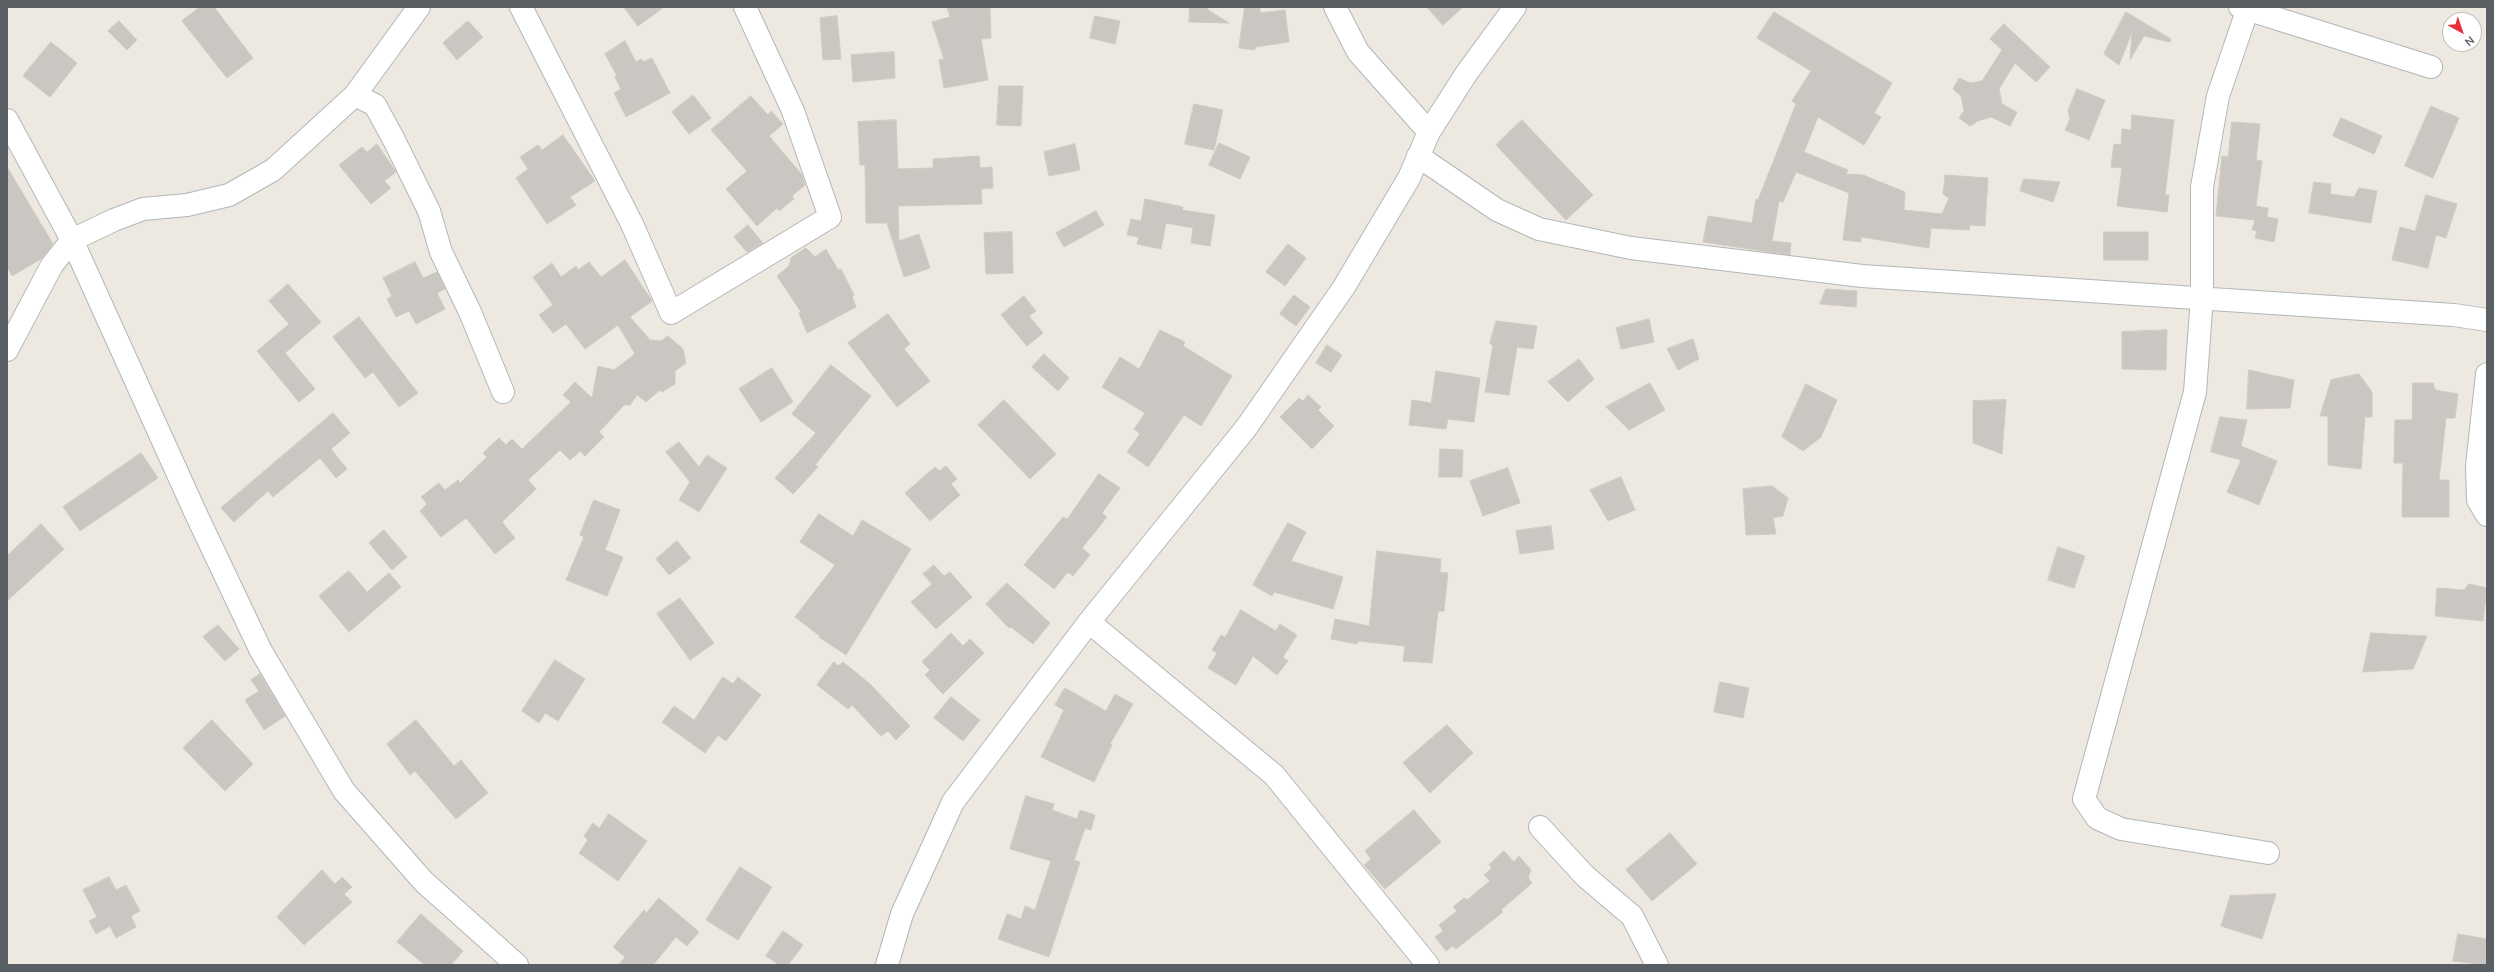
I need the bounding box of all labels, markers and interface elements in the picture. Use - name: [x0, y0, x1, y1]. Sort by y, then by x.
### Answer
- north arrow: [2442, 12, 2482, 52]
- text: N: [2461, 32, 2477, 49]

